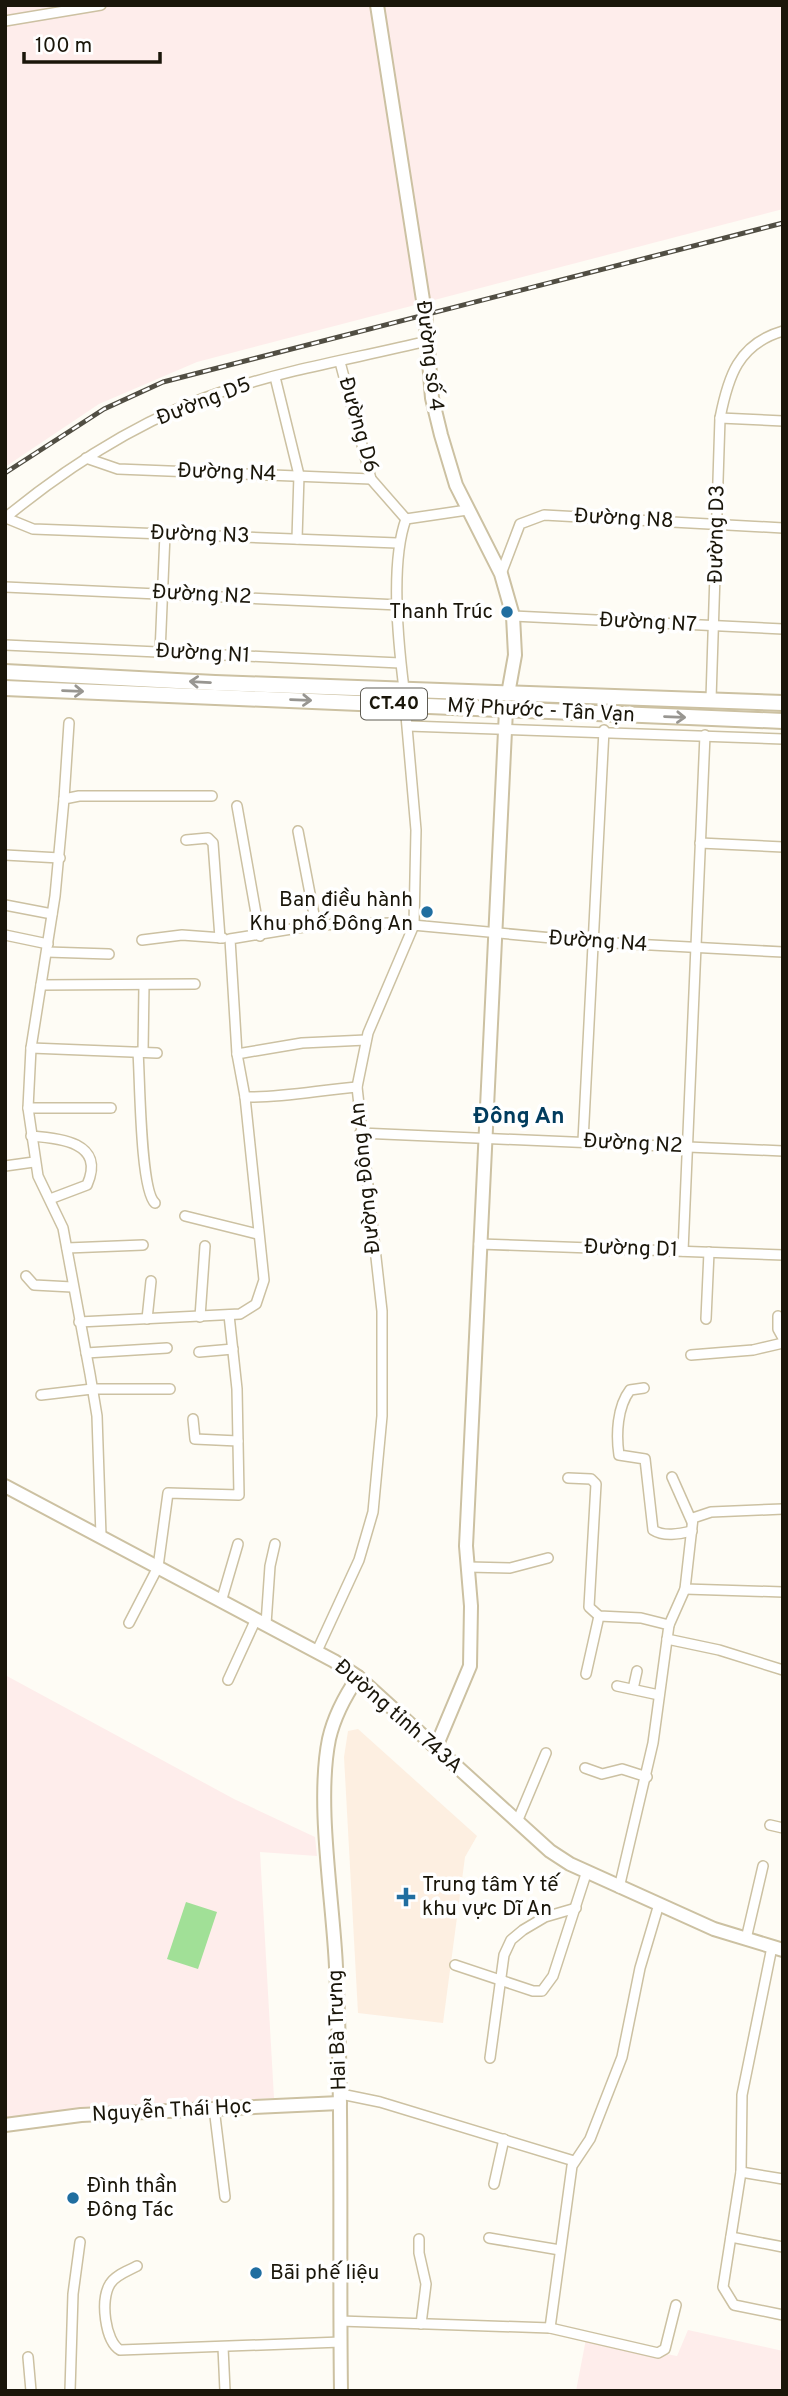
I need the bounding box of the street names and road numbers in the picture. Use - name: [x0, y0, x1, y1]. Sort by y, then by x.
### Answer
- street label: Đường số 4: [409, 299, 449, 413]
- street label: Đường D5: [153, 372, 255, 432]
- street label: Đường D6: [331, 374, 385, 476]
- street label: Đường N4: [177, 458, 277, 488]
- street label: Đường D3: [703, 484, 731, 584]
- street label: Đường N8: [574, 503, 674, 535]
- street label: Đường N3: [150, 520, 250, 550]
- street label: Đường N2: [152, 579, 252, 611]
- street label: Đường N7: [599, 607, 697, 639]
- street label: Đường N1: [155, 638, 251, 670]
- road number: CT.40: [361, 688, 427, 720]
- street label: Mỹ Phước - Tân Vạn: [446, 693, 636, 729]
- street label: Đường N4: [548, 925, 648, 959]
- street label: Đường Đông An: [345, 1101, 387, 1255]
- street label: Đường N2: [583, 1128, 683, 1160]
- street label: Đường D1: [584, 1234, 678, 1264]
- street label: Đường tỉnh 743A: [328, 1654, 468, 1780]
- street label: Hai Bà Trưng: [322, 1969, 354, 2091]
- street label: Nguyễn Thái Học: [91, 2092, 253, 2129]

